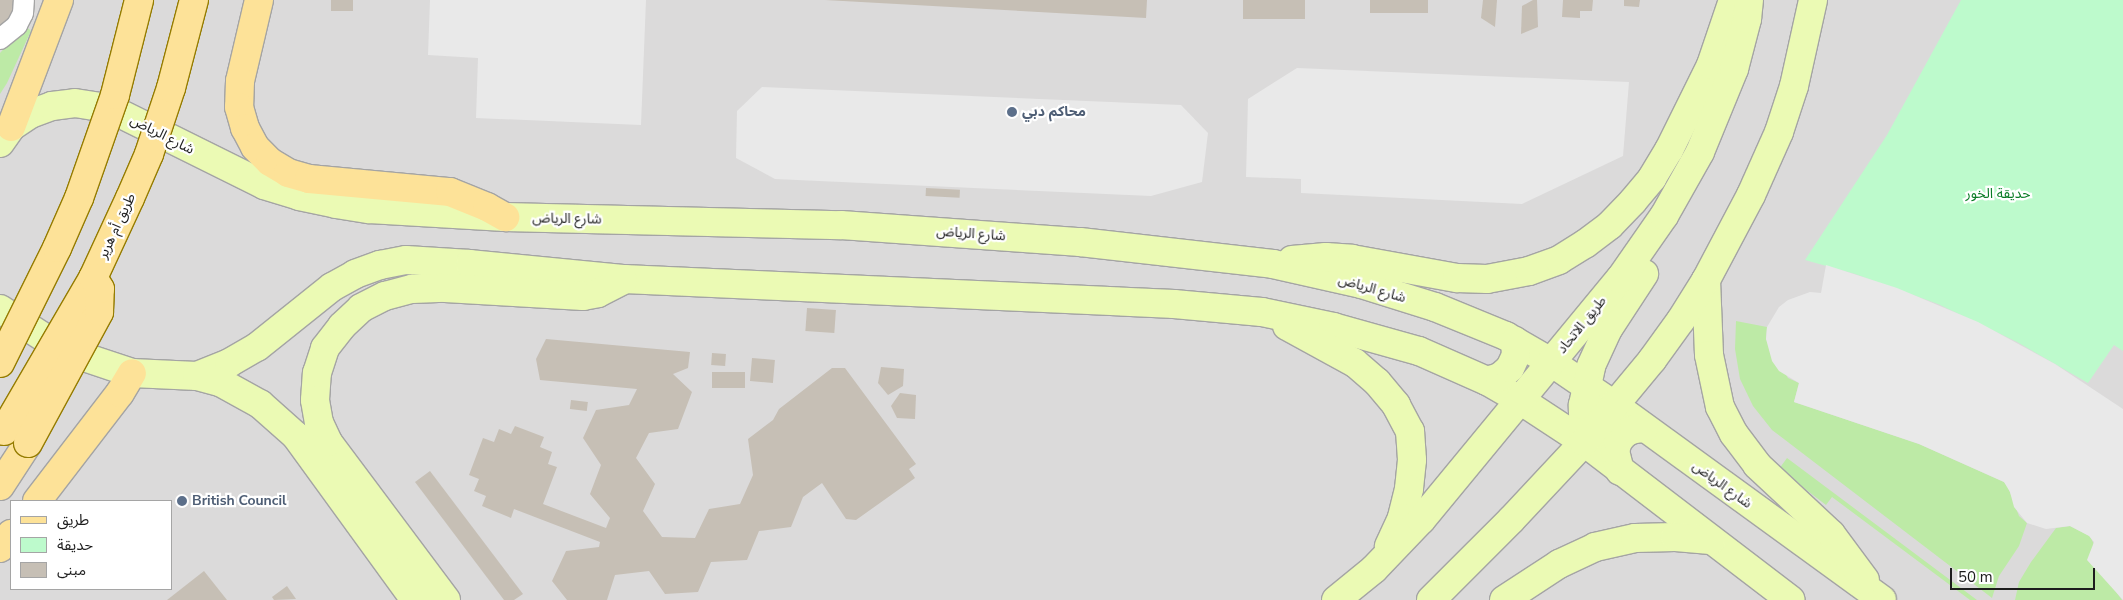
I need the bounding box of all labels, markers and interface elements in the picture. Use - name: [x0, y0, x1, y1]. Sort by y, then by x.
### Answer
- place label: محاكم دبي: [1022, 104, 1086, 120]
- marker: محاكم دبي: [1006, 106, 1018, 118]
- street label: شارع الرياض: [127, 112, 197, 158]
- park label: حديقة الخور: [1966, 186, 2030, 202]
- street label: طريق أم هرير: [95, 191, 139, 261]
- street label: شارع الرياض: [532, 210, 602, 228]
- street label: شارع الرياض: [936, 223, 1006, 245]
- street label: شارع الرياض: [1336, 271, 1408, 307]
- street label: طريق الاتحاد: [1554, 293, 1610, 357]
- street label: شارع الرياض: [1689, 458, 1755, 512]
- place label: British Council: [192, 493, 286, 509]
- marker: British Council: [176, 495, 188, 507]
- legend: [10, 500, 172, 590]
- text: طريق: [57, 510, 89, 530]
- text: حديقة: [57, 535, 93, 555]
- scale bar: [1953, 558, 2098, 590]
- text: مبنى: [57, 560, 86, 580]
- text: 50 m: [1958, 567, 1993, 587]

